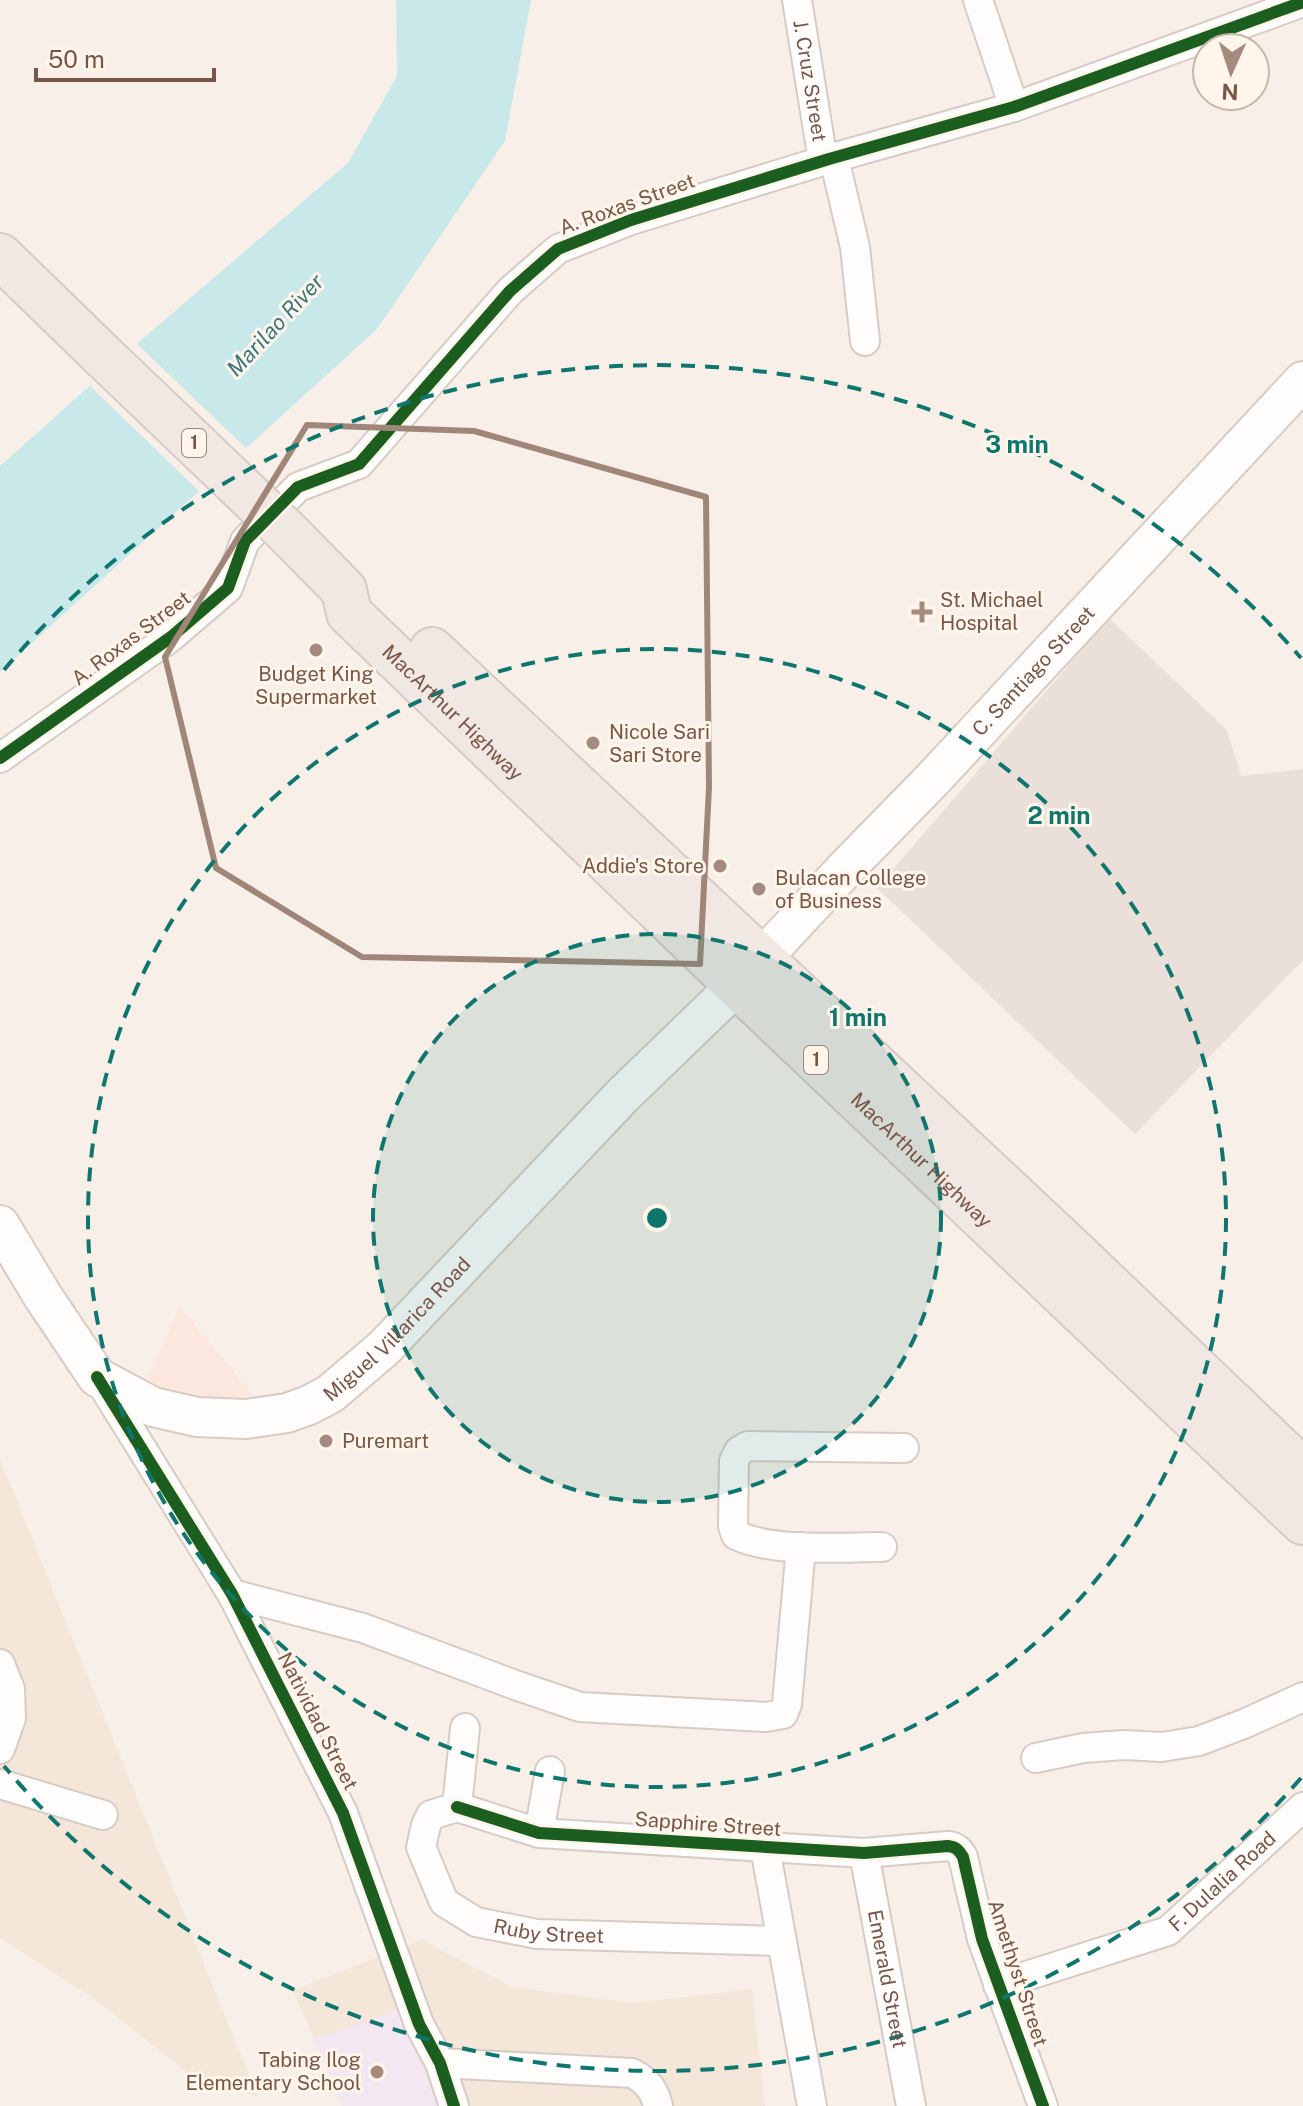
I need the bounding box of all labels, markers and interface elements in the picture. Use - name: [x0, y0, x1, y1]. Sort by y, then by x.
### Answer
- street label: J. Cruz Street: [788, 18, 832, 144]
- scale bar: [36, 32, 214, 82]
- north arrow: [1191, 32, 1271, 112]
- text: 50 m: [48, 45, 105, 73]
- text: N: [1221, 79, 1239, 105]
- street label: A. Roxas Street: [556, 168, 698, 240]
- water label: Marilao River: [221, 268, 329, 381]
- road number: 1: [182, 429, 206, 457]
- text: 3 min: [985, 430, 1049, 458]
- street label: A. Roxas Street: [67, 586, 195, 690]
- place label: St. Michael Hospital: [940, 588, 1043, 635]
- marker: St. Michael Hospital: [911, 601, 933, 623]
- street label: C. Santiago Street: [967, 601, 1100, 741]
- street label: MacArthur Highway: [377, 640, 528, 786]
- marker: Budget King Supermarket: [307, 641, 325, 659]
- place label: Budget King Supermarket: [255, 662, 377, 709]
- place label: Nicole Sari Sari Store: [609, 720, 710, 767]
- marker: Nicole Sari Sari Store: [584, 734, 602, 752]
- text: 2 min: [1028, 801, 1090, 829]
- place label: Addie's Store: [582, 854, 704, 878]
- marker: Addie's Store: [711, 857, 729, 875]
- place label: Bulacan College of Business: [775, 866, 926, 913]
- marker: Bulacan College of Business: [750, 880, 768, 898]
- text: 1 min: [829, 1003, 887, 1031]
- road number: 1: [804, 1046, 828, 1074]
- street label: MacArthur Highway: [846, 1087, 997, 1233]
- centre of rings: [643, 1204, 671, 1232]
- street label: Miguel Villarica Road: [319, 1252, 476, 1406]
- place label: Puremart: [342, 1429, 429, 1453]
- marker: Puremart: [317, 1432, 335, 1450]
- street label: Natividad Street: [273, 1648, 363, 1794]
- street label: Sapphire Street: [634, 1807, 782, 1841]
- street label: F. Dulalia Road: [1164, 1826, 1281, 1936]
- street label: Amethyst Street: [983, 1897, 1053, 2049]
- street label: Emerald Street: [863, 1908, 912, 2050]
- street label: Ruby Street: [492, 1914, 604, 1948]
- place label: Tabing Ilog Elementary School: [186, 2048, 361, 2095]
- marker: Tabing Ilog Elementary School: [368, 2063, 386, 2081]

